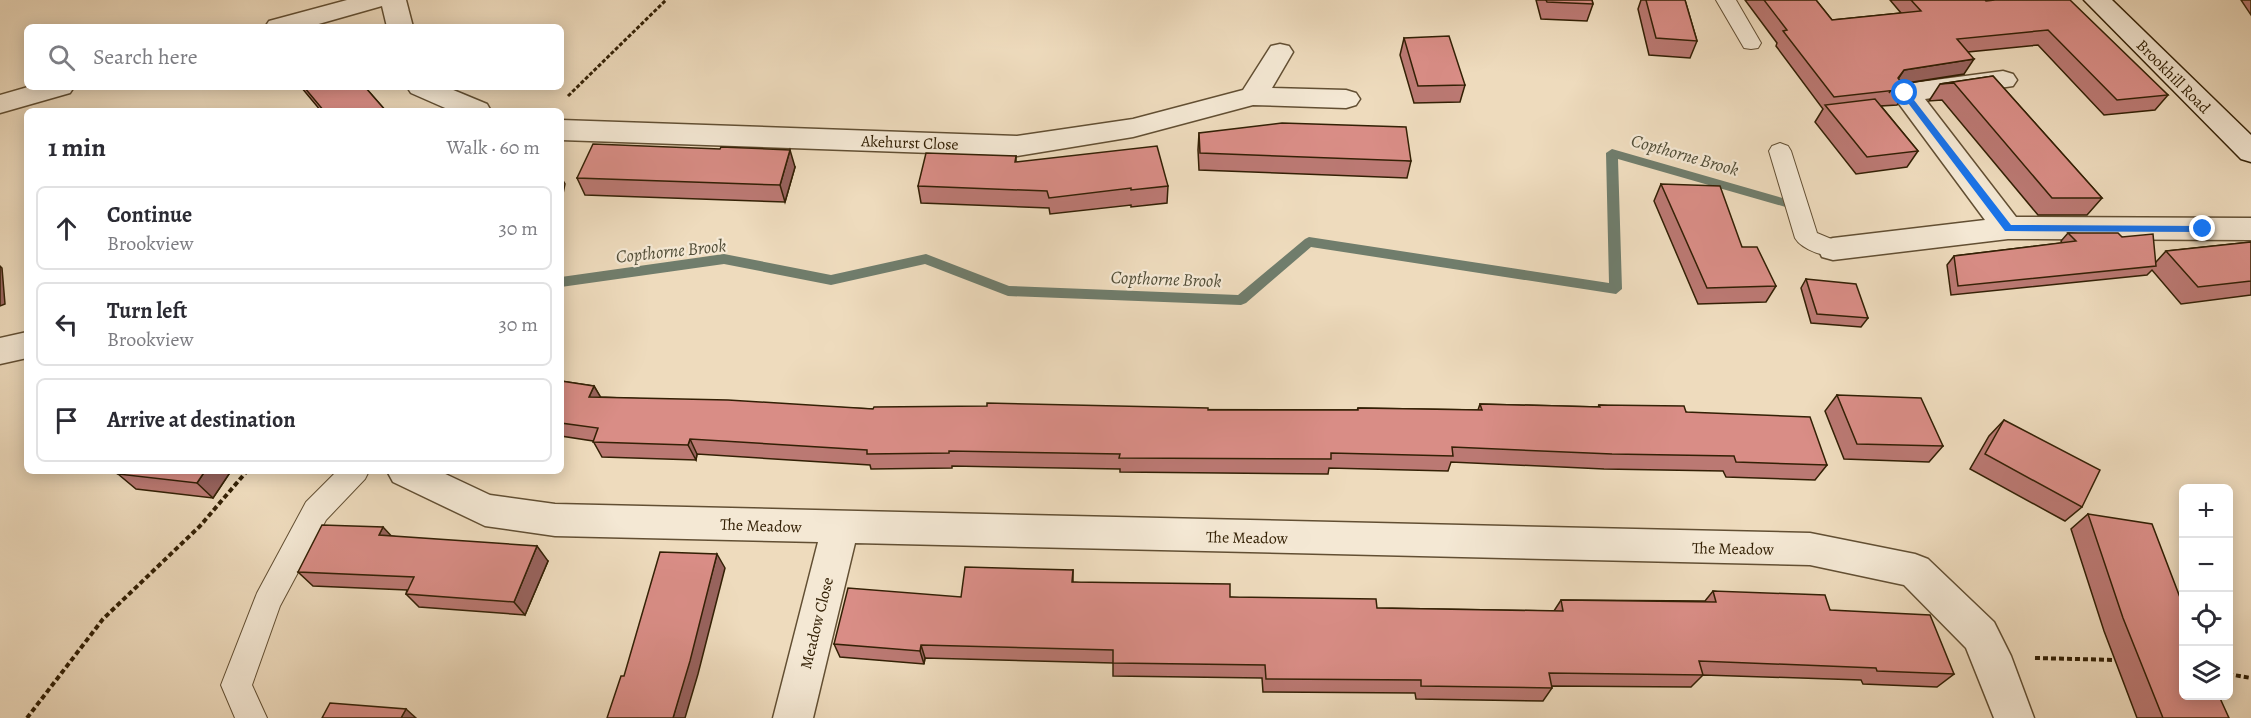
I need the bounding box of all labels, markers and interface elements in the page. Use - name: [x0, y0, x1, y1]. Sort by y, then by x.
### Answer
- search box: [24, 24, 564, 90]
- street label: Brookhill Road: [2131, 35, 2216, 119]
- icon: search: [45, 41, 78, 74]
- text: Search here: [93, 42, 198, 72]
- route start: [1891, 79, 1917, 105]
- water label: Copthorne Brook: [1628, 128, 1742, 182]
- text: 1 min: [48, 130, 106, 165]
- street label: Akehurst Close: [860, 130, 959, 156]
- text: Walk · 60 m: [446, 134, 540, 161]
- text: Continue: [107, 200, 192, 230]
- icon: ahead: [50, 212, 83, 245]
- text: 30 m: [498, 215, 538, 242]
- route end: [2189, 215, 2215, 241]
- text: Brookview: [107, 230, 194, 257]
- water label: Copthorne Brook: [615, 233, 727, 269]
- water label: Copthorne Brook: [1110, 265, 1222, 293]
- text: Turn left: [107, 296, 187, 326]
- icon: left: [50, 308, 83, 341]
- text: 30 m: [498, 311, 538, 338]
- text: Brookview: [107, 326, 194, 353]
- icon: arrive: [50, 404, 83, 437]
- text: Arrive at destination: [107, 405, 296, 435]
- map controls: [2179, 484, 2233, 700]
- button: +: [2179, 484, 2233, 538]
- street label: The Meadow: [720, 514, 803, 538]
- street label: The Meadow: [1206, 526, 1289, 550]
- street label: The Meadow: [1692, 537, 1775, 561]
- button: −: [2179, 538, 2233, 592]
- street label: Meadow Close: [795, 575, 839, 672]
- button: locate: [2179, 592, 2233, 646]
- button: layers: [2179, 646, 2233, 700]

